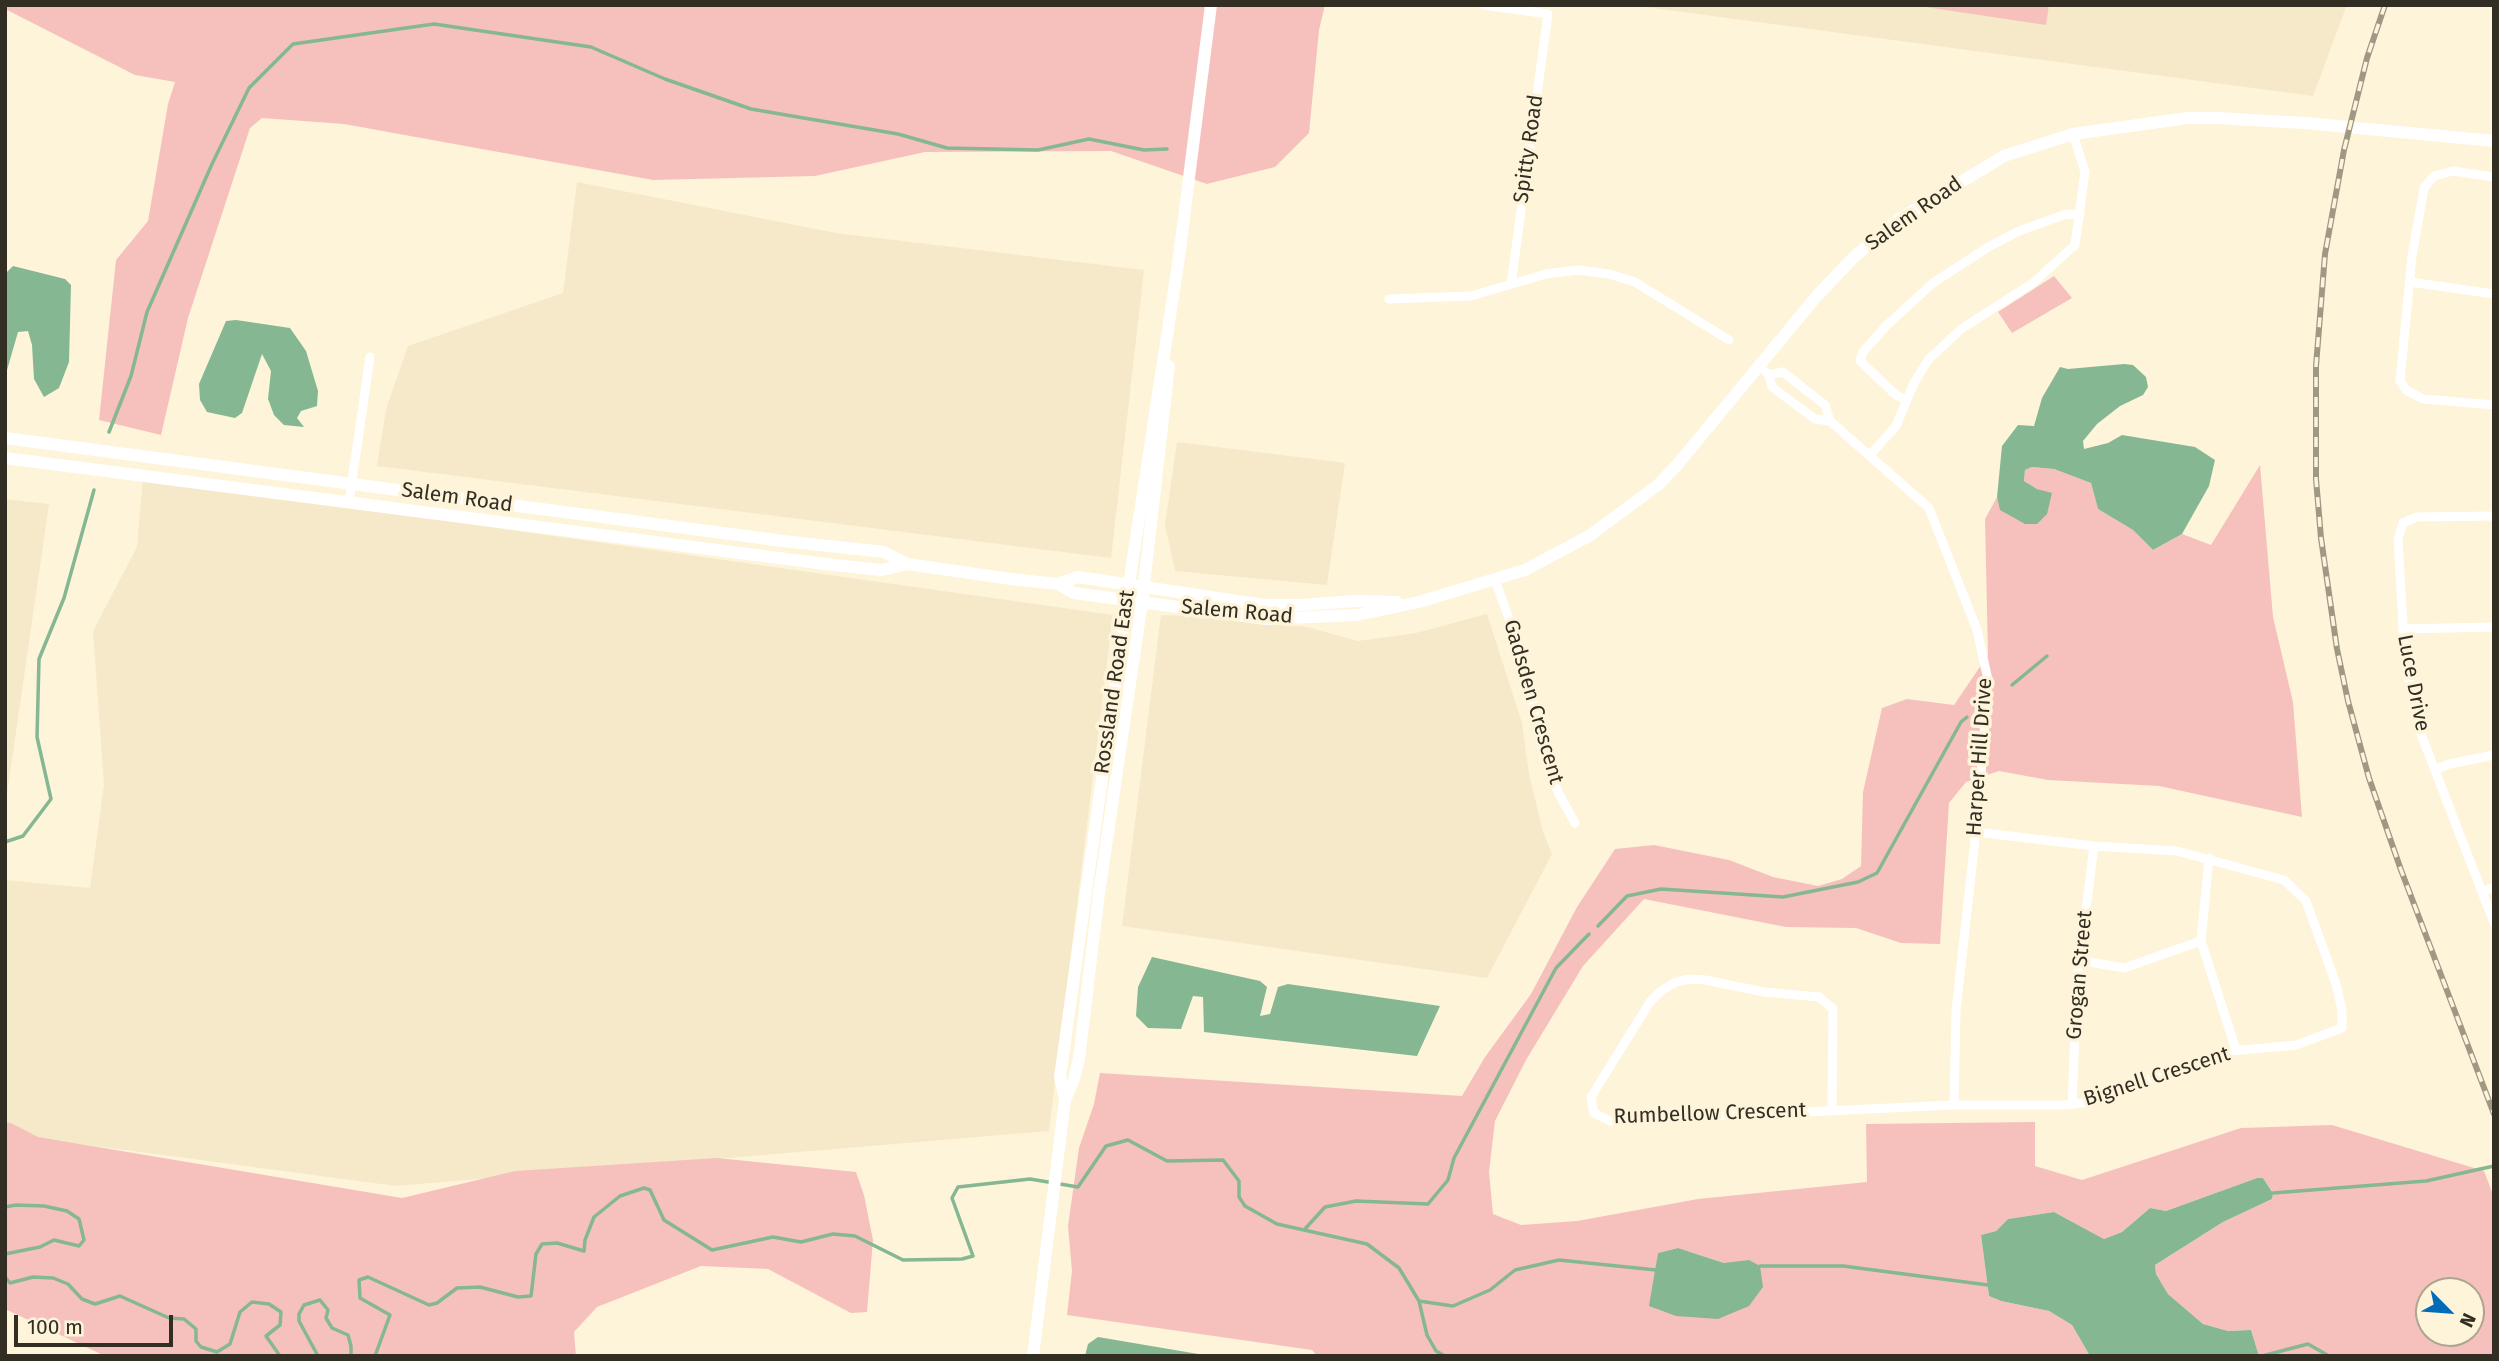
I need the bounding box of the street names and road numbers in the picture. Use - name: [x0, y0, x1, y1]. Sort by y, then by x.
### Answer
- street label: Spitty Road: [1509, 93, 1549, 205]
- street label: Salem Road: [1861, 172, 1967, 256]
- street label: Salem Road: [400, 478, 514, 518]
- street label: Rossland Road East: [1090, 588, 1140, 776]
- street label: Salem Road: [1180, 595, 1294, 629]
- street label: Gadsden Crescent: [1497, 617, 1569, 787]
- street label: Luce Drive: [2391, 632, 2435, 734]
- street label: Harper Hill Drive: [1962, 677, 1998, 837]
- street label: Grogan Street: [2062, 909, 2098, 1041]
- street label: Bignell Crescent: [2081, 1041, 2233, 1113]
- street label: Rumbellow Crescent: [1613, 1098, 1807, 1130]

